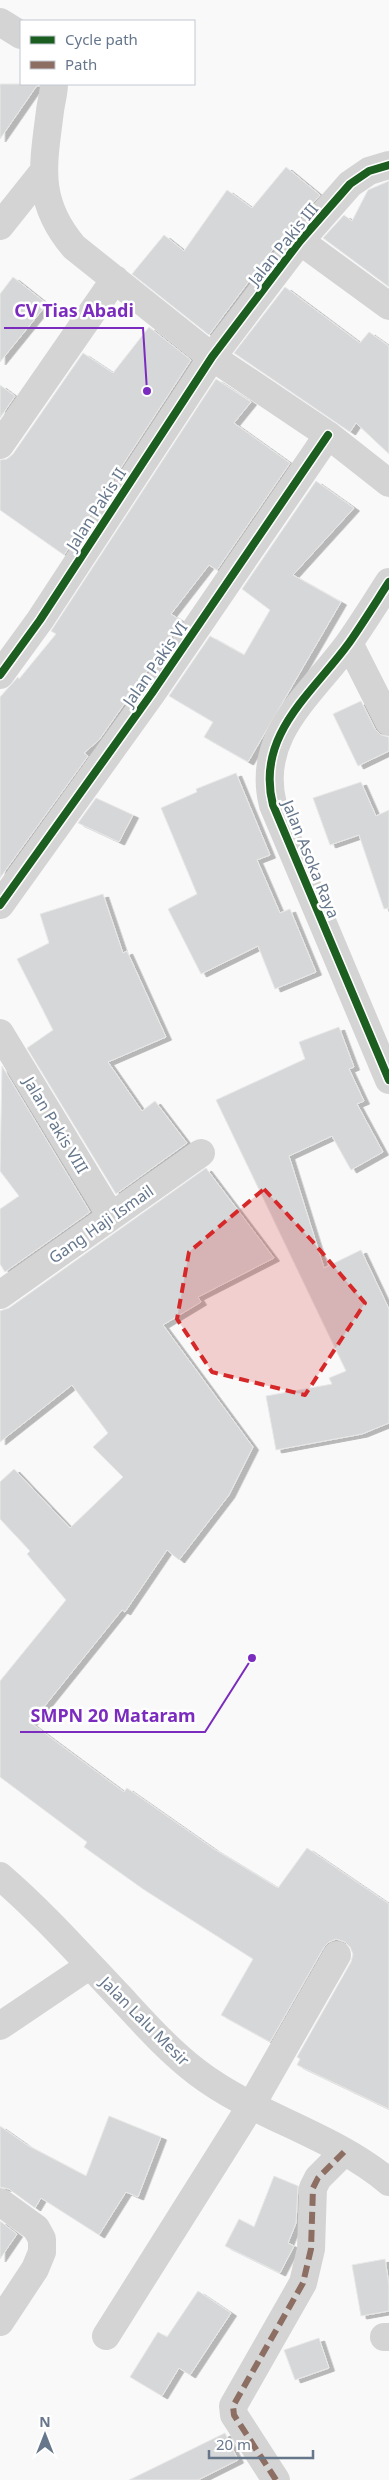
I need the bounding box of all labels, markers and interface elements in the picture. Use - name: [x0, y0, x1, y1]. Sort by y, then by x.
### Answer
- legend: [20, 20, 195, 85]
- text: Cycle path: [65, 29, 138, 49]
- text: Path: [65, 54, 97, 74]
- street label: Jalan Pakis III: [242, 198, 323, 291]
- callout: CV Tias Abadi: [4, 295, 143, 328]
- text: CV Tias Abadi: [14, 298, 134, 322]
- street label: Jalan Pakis II: [60, 463, 131, 556]
- street label: Jalan Pakis VI: [117, 617, 192, 712]
- street label: Jalan Asoka Raya: [276, 795, 345, 921]
- street label: Jalan Pakis VIII: [17, 1071, 94, 1178]
- street label: Gang Haji Ismail: [44, 1180, 158, 1268]
- callout: SMPN 20 Mataram: [20, 1699, 205, 1732]
- text: SMPN 20 Mataram: [30, 1703, 196, 1727]
- street label: Jalan Lalu Mesir: [94, 1970, 195, 2071]
- north arrow: [20, 2410, 70, 2460]
- text: N: [39, 2412, 51, 2431]
- scale bar: [209, 2428, 313, 2460]
- text: 20 m: [216, 2434, 251, 2454]

